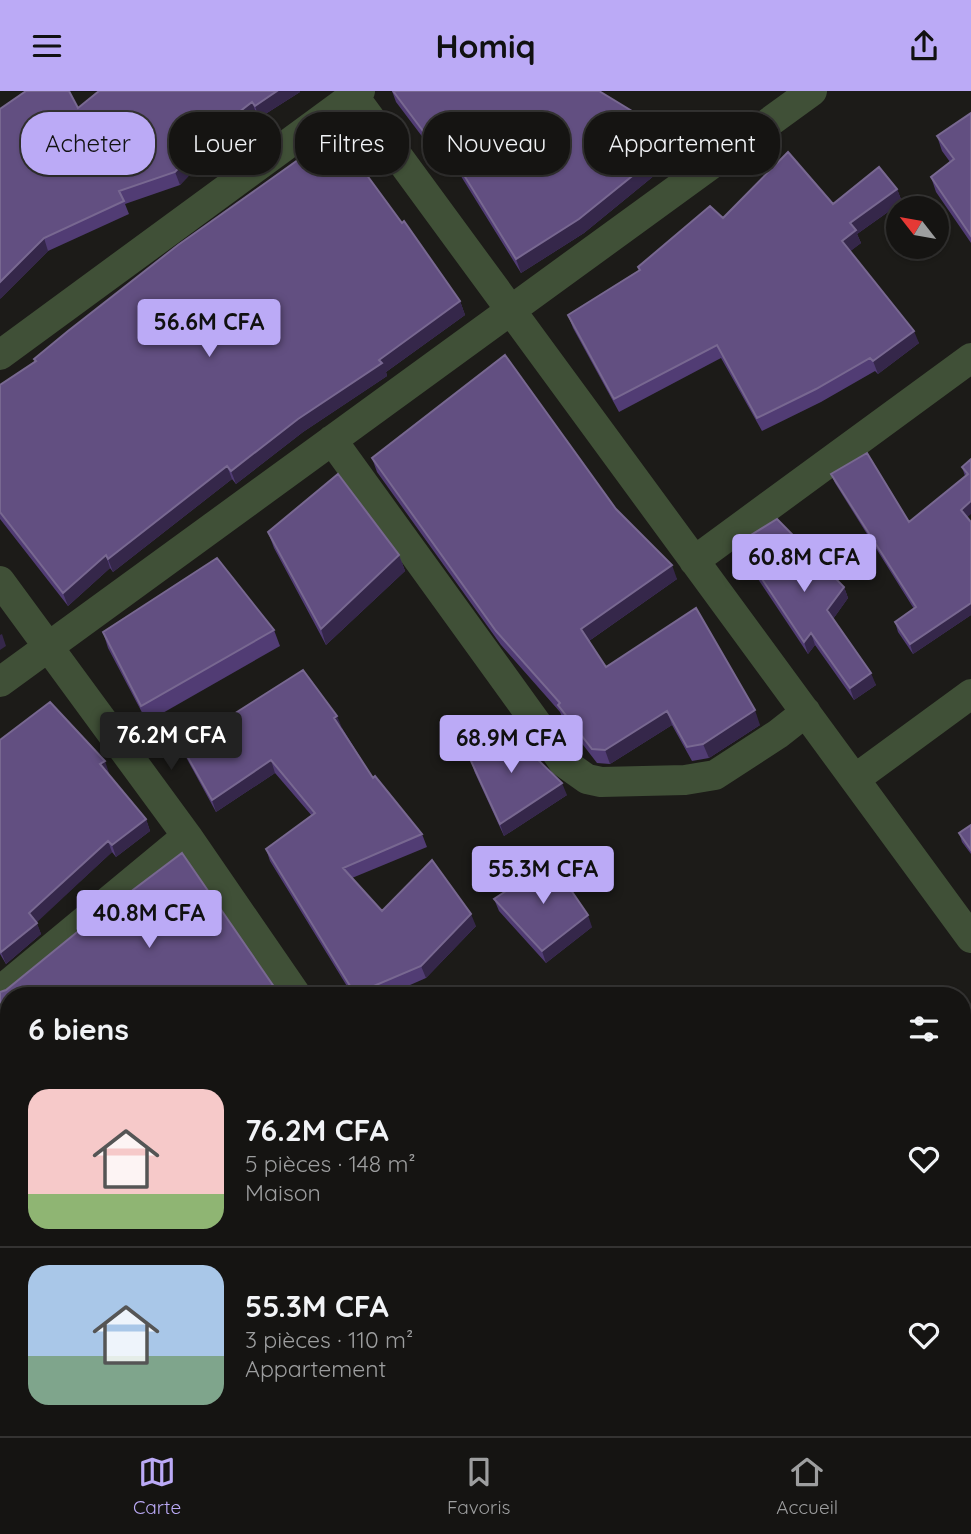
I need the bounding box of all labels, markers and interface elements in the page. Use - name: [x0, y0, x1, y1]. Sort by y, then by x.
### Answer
- text: Homiq: [435, 26, 536, 66]
- icon: menu: [28, 27, 66, 65]
- icon: share: [905, 27, 943, 65]
- chip: Acheter: [21, 112, 155, 175]
- chip: Louer: [169, 112, 281, 175]
- chip: Filtres: [295, 112, 409, 175]
- chip: Nouveau: [423, 112, 570, 175]
- chip: Appartement: [584, 112, 780, 175]
- north arrow: [886, 196, 948, 259]
- map controls: [886, 196, 949, 259]
- pin: 56.6M CFA: [129, 299, 289, 359]
- text: 56.6M CFA: [154, 307, 265, 336]
- pin: 60.8M CFA: [724, 535, 884, 594]
- text: 60.8M CFA: [748, 542, 860, 571]
- pin: 76.2M CFA: [91, 713, 251, 772]
- pin: 68.9M CFA: [431, 715, 591, 775]
- text: 76.2M CFA: [116, 720, 226, 749]
- text: 68.9M CFA: [456, 723, 566, 752]
- pin: 55.3M CFA: [463, 847, 623, 906]
- text: 55.3M CFA: [488, 854, 598, 883]
- pin: 40.8M CFA: [69, 891, 229, 950]
- text: 40.8M CFA: [93, 898, 205, 927]
- text: 6 biens: [28, 1010, 129, 1048]
- icon: filters: [905, 1010, 943, 1048]
- text: 76.2M CFA: [245, 1111, 389, 1149]
- icon: home: [84, 1117, 168, 1201]
- icon: heart: [905, 1140, 943, 1178]
- text: 5 pièces · 148 m²: [245, 1149, 416, 1178]
- text: Maison: [245, 1178, 321, 1207]
- text: 55.3M CFA: [245, 1287, 389, 1325]
- icon: home: [84, 1293, 168, 1377]
- icon: heart: [905, 1316, 943, 1354]
- text: 3 pièces · 110 m²: [245, 1325, 413, 1354]
- text: Appartement: [245, 1354, 386, 1383]
- tab: Carte: [133, 1453, 181, 1519]
- tab: Favoris: [447, 1453, 510, 1519]
- tab: Accueil: [776, 1453, 838, 1519]

